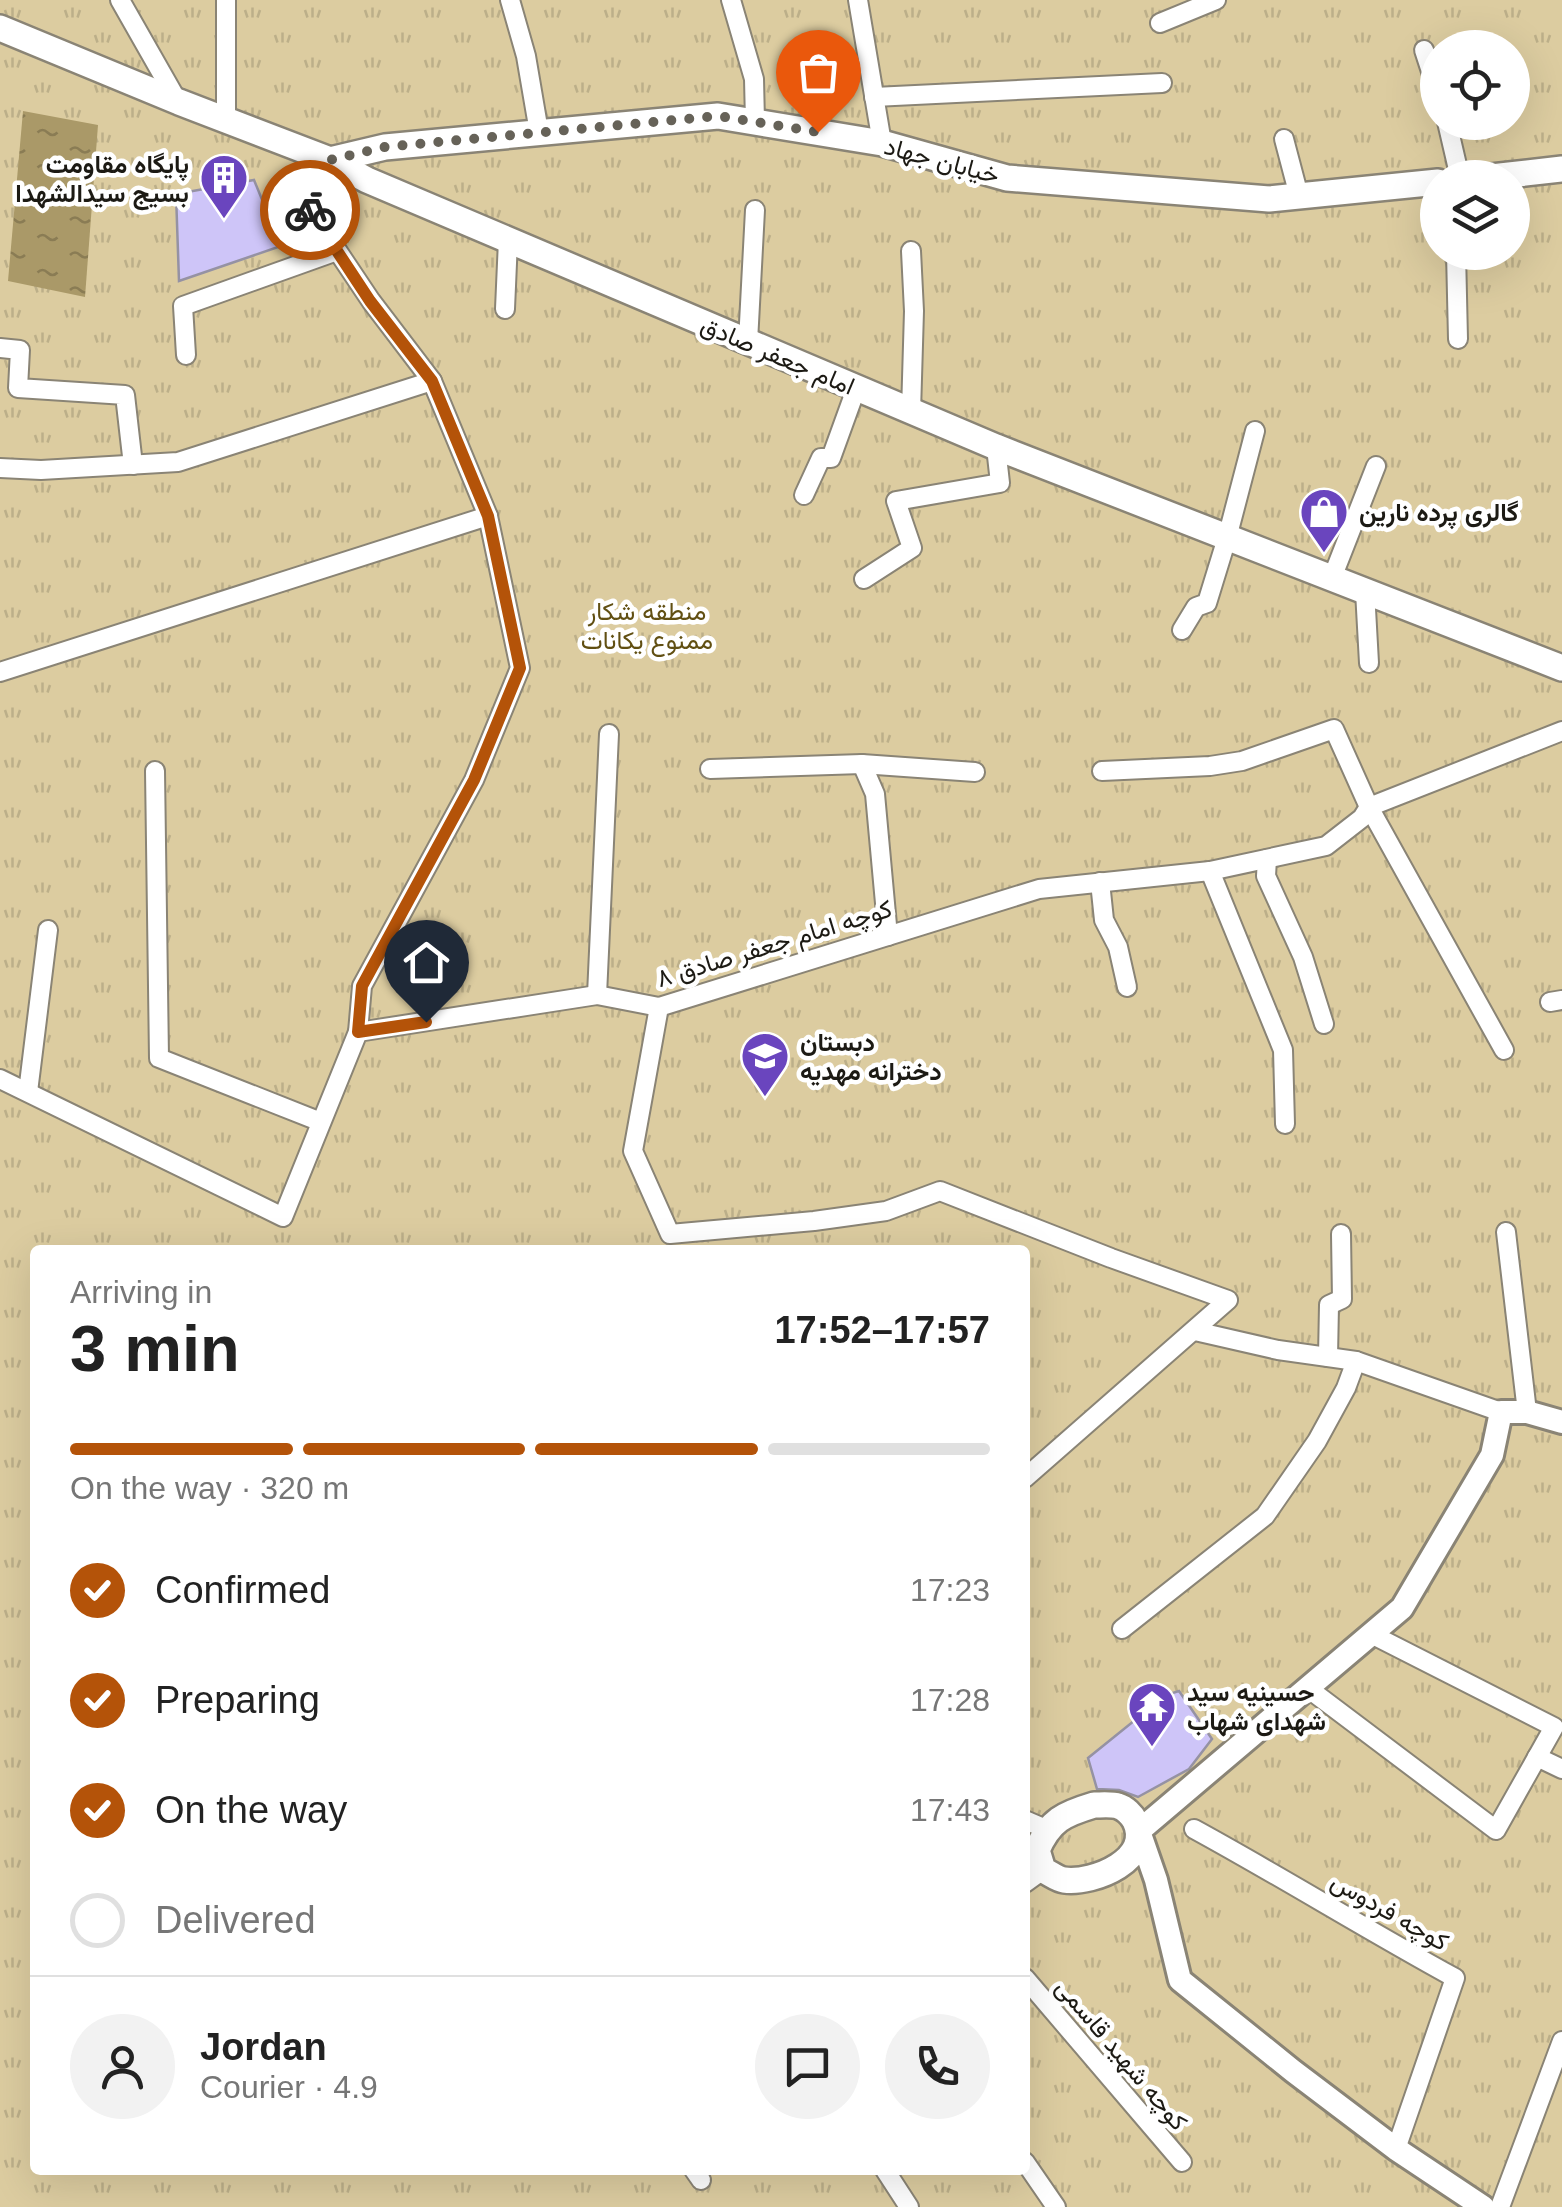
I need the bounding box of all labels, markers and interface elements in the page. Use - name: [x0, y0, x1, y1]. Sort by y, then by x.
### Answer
- pin: [776, 30, 861, 133]
- map controls: [1420, 30, 1530, 270]
- button: locate: [1420, 30, 1530, 140]
- icon: bag: [791, 45, 846, 100]
- street label: خیابان جهاد: [881, 131, 1003, 191]
- place label: پایگاه مقاومت بسیج سیدالشهدا: [15, 150, 189, 211]
- building icon: پایگاه مقاومت بسیج سیدالشهدا: [198, 152, 250, 220]
- courier: [260, 160, 360, 260]
- button: layers: [1420, 160, 1530, 270]
- icon: bike: [283, 183, 338, 238]
- street label: امام جعفر صادق: [696, 310, 859, 403]
- shop icon: گالری پرده نارین: [1298, 486, 1350, 554]
- place label: گالری پرده نارین: [1359, 498, 1519, 530]
- park label: منطقه شکار ممنوع یکانات: [581, 597, 713, 657]
- street label: کوچه امام جعفر صادق ۸: [653, 894, 896, 995]
- pin: [384, 920, 469, 1023]
- icon: home: [399, 935, 454, 990]
- place label: دبستان دخترانه مهدیه: [800, 1028, 942, 1087]
- school or university icon: دبستان دخترانه مهدیه: [739, 1030, 791, 1098]
- text: Arriving in: [70, 1274, 212, 1310]
- text: 17:52–17:57: [774, 1309, 990, 1351]
- text: 3 min: [70, 1312, 240, 1385]
- text: On the way · 320 m: [70, 1470, 349, 1506]
- icon: check: [70, 1563, 125, 1618]
- text: Confirmed: [155, 1569, 330, 1611]
- text: 17:23: [910, 1572, 990, 1608]
- icon: check: [70, 1673, 125, 1728]
- place label: حسینیه سید شهدای شهاب: [1187, 1678, 1326, 1737]
- text: Preparing: [155, 1679, 320, 1721]
- temple icon: حسینیه سید شهدای شهاب: [1126, 1680, 1178, 1748]
- text: 17:28: [910, 1682, 990, 1718]
- icon: check: [70, 1783, 125, 1838]
- text: On the way: [155, 1789, 347, 1831]
- text: 17:43: [910, 1792, 990, 1828]
- street label: کوچه فردوس: [1325, 1866, 1454, 1958]
- text: Delivered: [155, 1899, 316, 1941]
- street label: کوچه شهید قاسمی: [1048, 1973, 1193, 2137]
- button: person: [70, 2014, 175, 2119]
- button: chat: [755, 2014, 860, 2119]
- button: phone: [885, 2014, 990, 2119]
- text: Jordan: [200, 2026, 327, 2068]
- text: Courier · 4.9: [200, 2069, 378, 2105]

